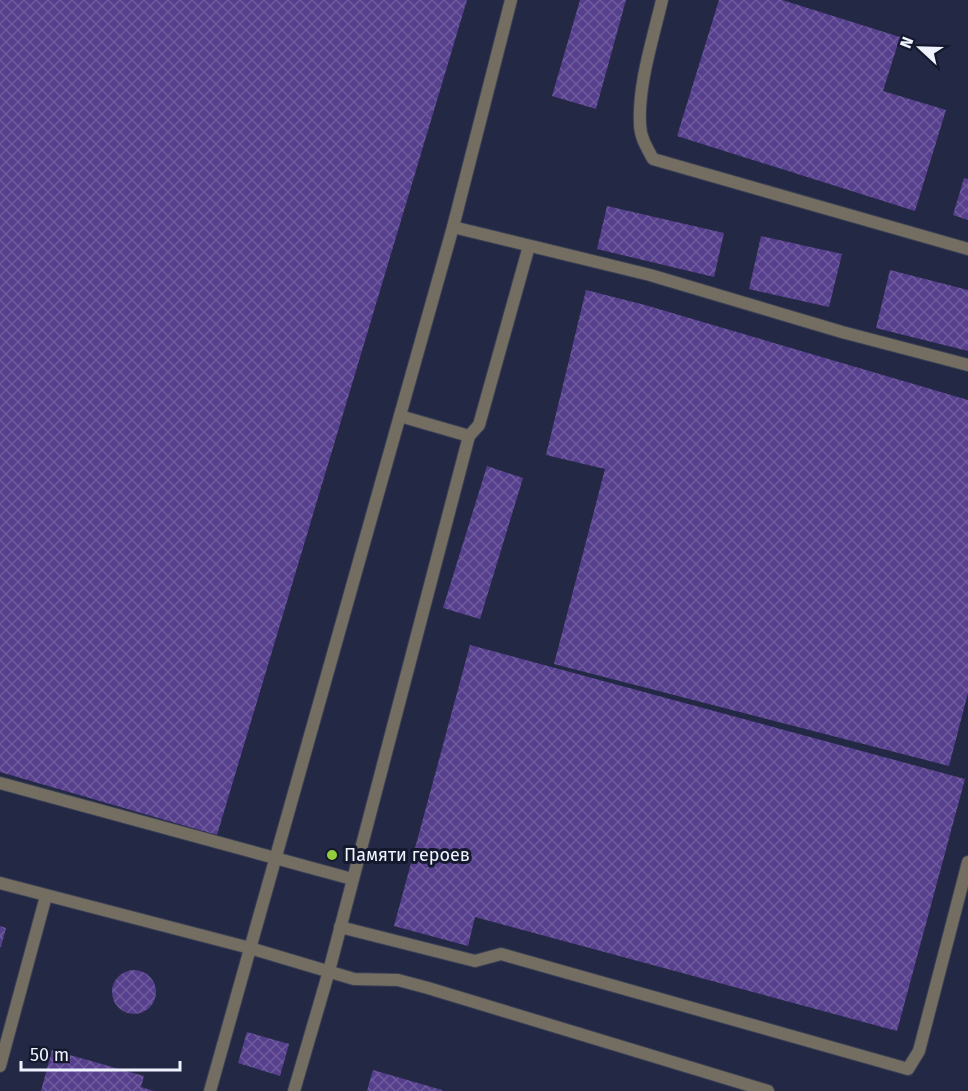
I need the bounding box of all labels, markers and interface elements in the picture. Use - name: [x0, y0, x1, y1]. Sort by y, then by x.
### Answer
- north arrow: [890, 18, 950, 78]
- text: N: [896, 34, 917, 51]
- place label: Памяти героев: [344, 844, 470, 866]
- marker: Памяти героев: [325, 848, 339, 862]
- scale bar: [21, 1034, 180, 1072]
- text: 50 m: [30, 1044, 69, 1066]

